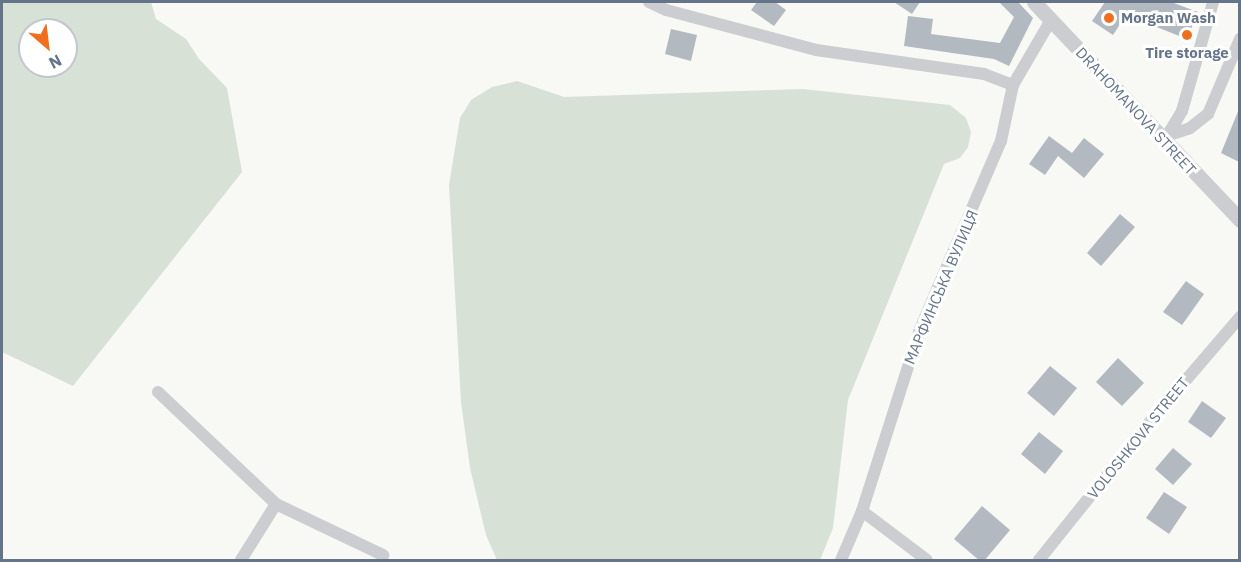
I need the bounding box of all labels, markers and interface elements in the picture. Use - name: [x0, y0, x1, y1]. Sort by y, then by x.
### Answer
- place label: Morgan Wash: [1121, 9, 1216, 27]
- marker: Morgan Wash: [1102, 11, 1116, 25]
- north arrow: [18, 18, 78, 78]
- marker: Tire storage: [1180, 28, 1194, 42]
- street label: DRAHOMANOVA STREET: [1072, 44, 1200, 178]
- place label: Tire storage: [1145, 44, 1229, 62]
- text: N: [46, 51, 65, 74]
- street label: МАРФИНСЬКА ВУЛИЦЯ: [900, 207, 982, 367]
- street label: VOLOSHKOVA STREET: [1084, 374, 1192, 502]

